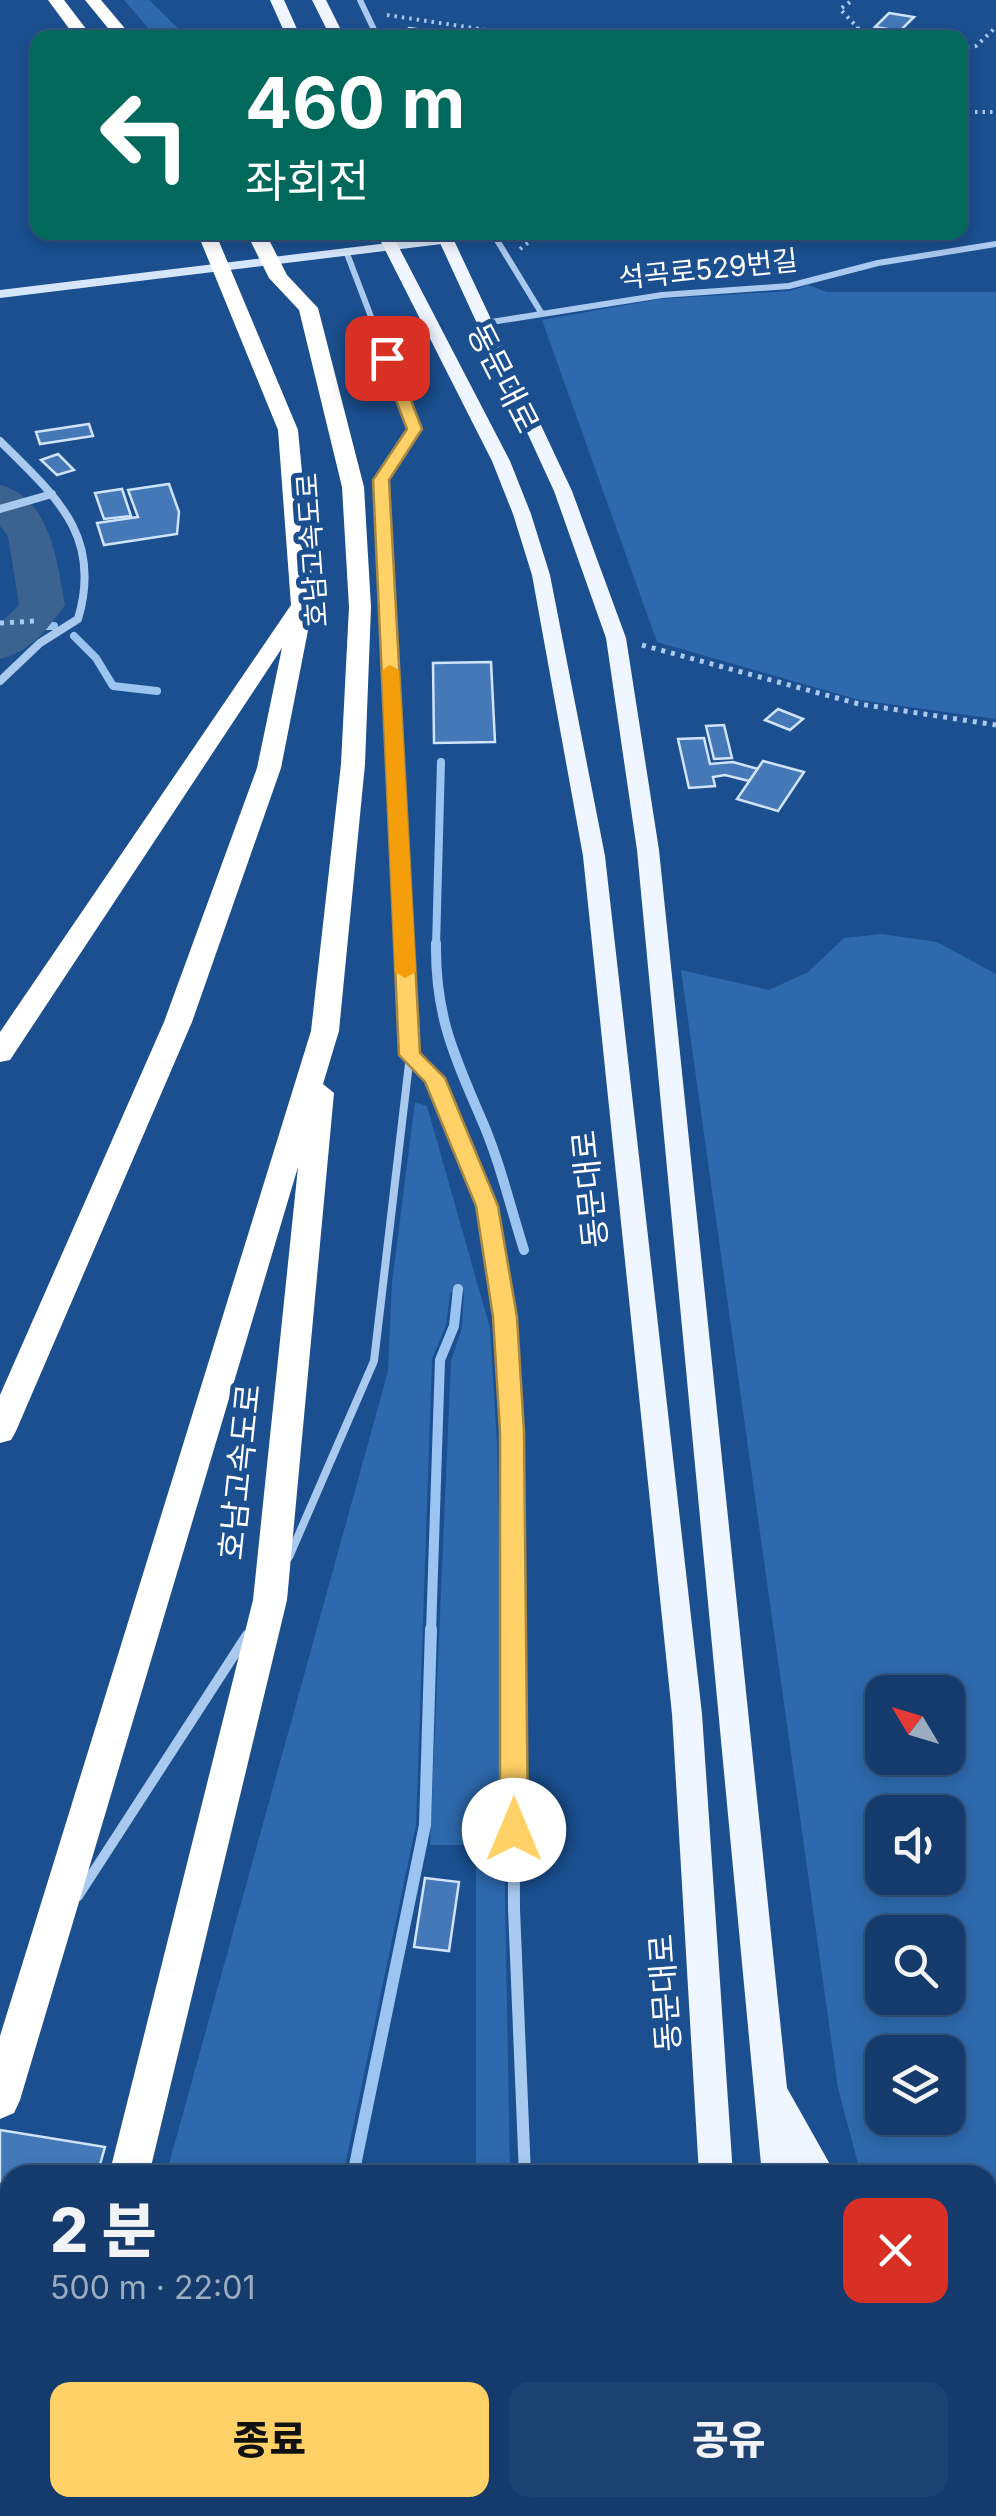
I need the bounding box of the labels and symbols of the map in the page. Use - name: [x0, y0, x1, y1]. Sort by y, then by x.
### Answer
- street label: 석곡로529번길: [617, 243, 799, 295]
- pin: [345, 316, 430, 401]
- street label: 동문대로: [459, 316, 548, 439]
- street label: 호남고속도로: [290, 472, 334, 628]
- street label: 동문대로: [564, 1128, 615, 1250]
- street label: 호남고속도로: [211, 1382, 268, 1562]
- north arrow: [865, 1675, 965, 1775]
- position arrow: [462, 1778, 566, 1882]
- street label: 동문대로: [641, 1933, 688, 2053]

